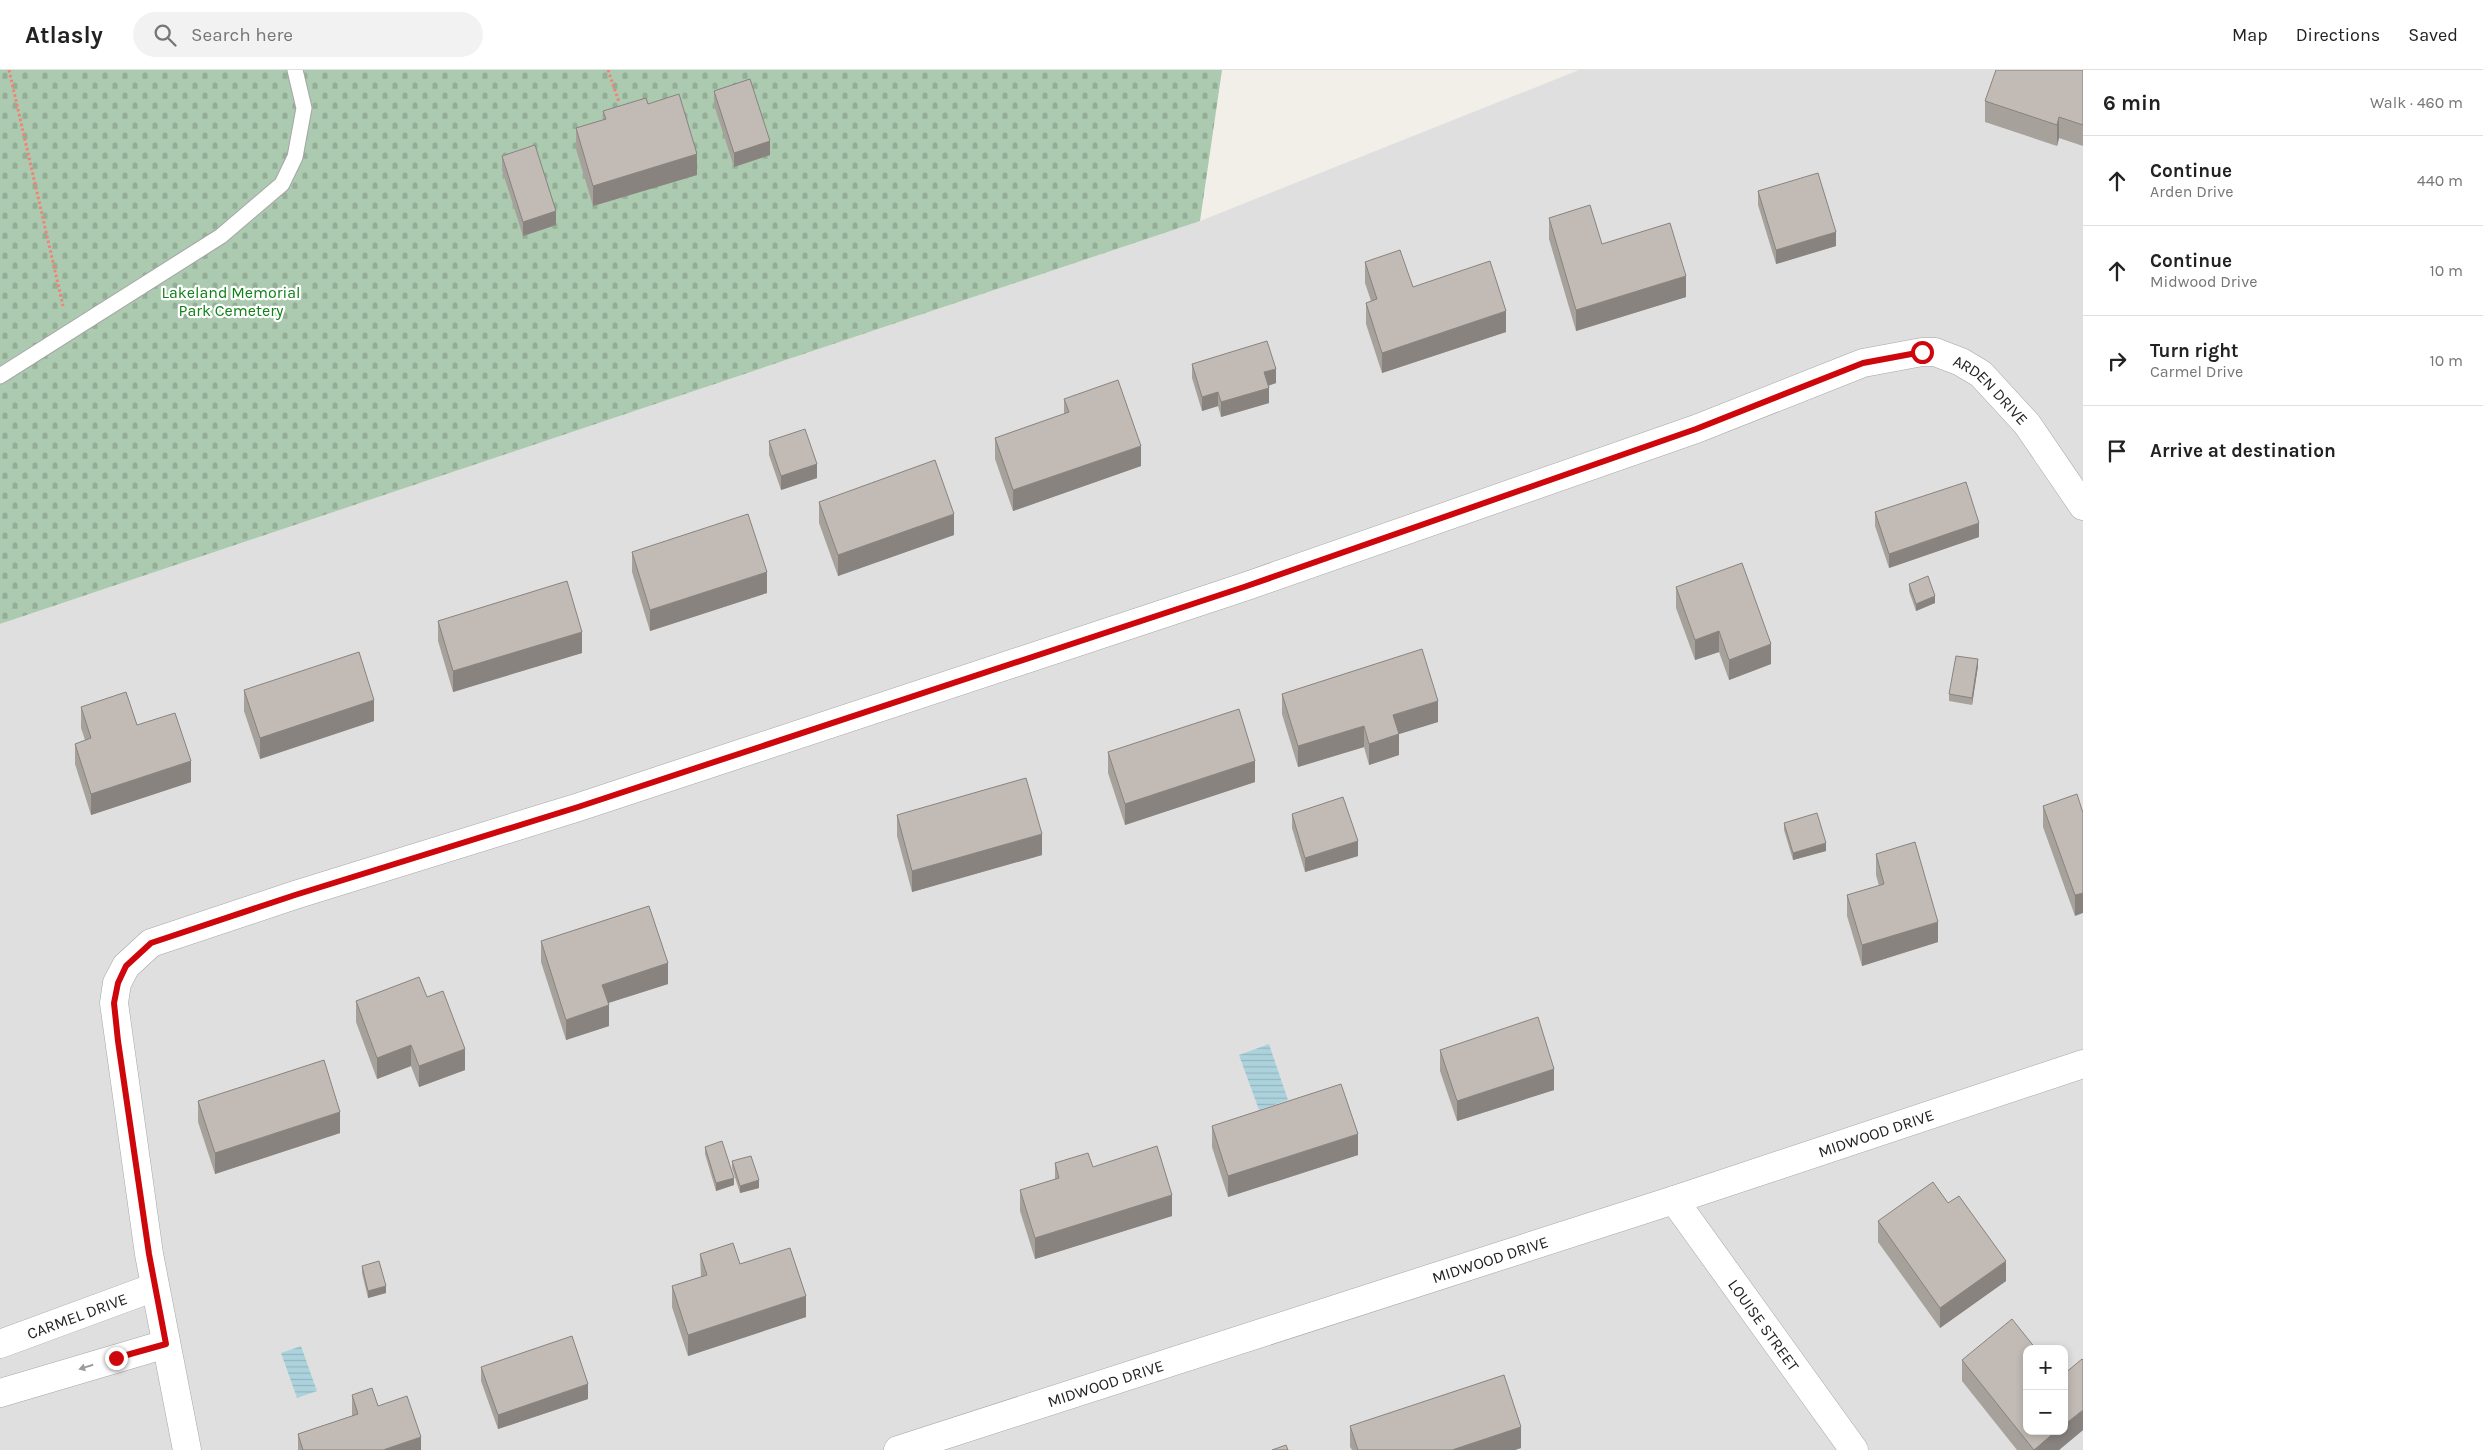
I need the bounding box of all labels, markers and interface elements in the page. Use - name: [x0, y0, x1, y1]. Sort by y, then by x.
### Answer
- search box: [133, 12, 483, 57]
- text: Atlasly: [25, 21, 103, 49]
- icon: search: [151, 21, 179, 49]
- text: Search here: [191, 24, 293, 46]
- text: Map: [2232, 24, 2268, 46]
- text: Directions: [2296, 24, 2380, 46]
- text: Saved: [2408, 24, 2458, 46]
- text: 6 min: [2103, 91, 2161, 115]
- text: Walk · 460 m: [2370, 93, 2463, 112]
- text: Continue: [2150, 160, 2232, 182]
- icon: ahead: [2103, 167, 2131, 195]
- text: 440 m: [2417, 171, 2463, 190]
- text: Arden Drive: [2150, 182, 2234, 201]
- text: Continue: [2150, 250, 2232, 272]
- icon: ahead: [2103, 257, 2131, 285]
- text: 10 m: [2429, 261, 2463, 280]
- text: Midwood Drive: [2150, 272, 2258, 291]
- park label: Lakeland Memorial Park Cemetery: [161, 283, 301, 320]
- text: Turn right: [2150, 340, 2239, 362]
- route start: [1911, 341, 1934, 364]
- icon: right: [2103, 347, 2131, 375]
- street label: ARDEN DRIVE: [1950, 351, 2032, 429]
- text: 10 m: [2429, 351, 2463, 370]
- text: Carmel Drive: [2150, 362, 2243, 381]
- icon: arrive: [2103, 437, 2131, 465]
- text: Arrive at destination: [2150, 440, 2336, 462]
- street label: MIDWOOD DRIVE: [1816, 1105, 1936, 1161]
- street label: MIDWOOD DRIVE: [1430, 1232, 1551, 1287]
- street label: LOUISE STREET: [1724, 1276, 1803, 1375]
- street label: CARMEL DRIVE: [24, 1289, 130, 1343]
- map controls: [2023, 1345, 2068, 1435]
- button: +: [2023, 1345, 2068, 1390]
- route end: [105, 1347, 128, 1370]
- street label: MIDWOOD DRIVE: [1045, 1356, 1166, 1411]
- one-way arrow: [78, 1363, 93, 1371]
- button: −: [2023, 1390, 2068, 1435]

